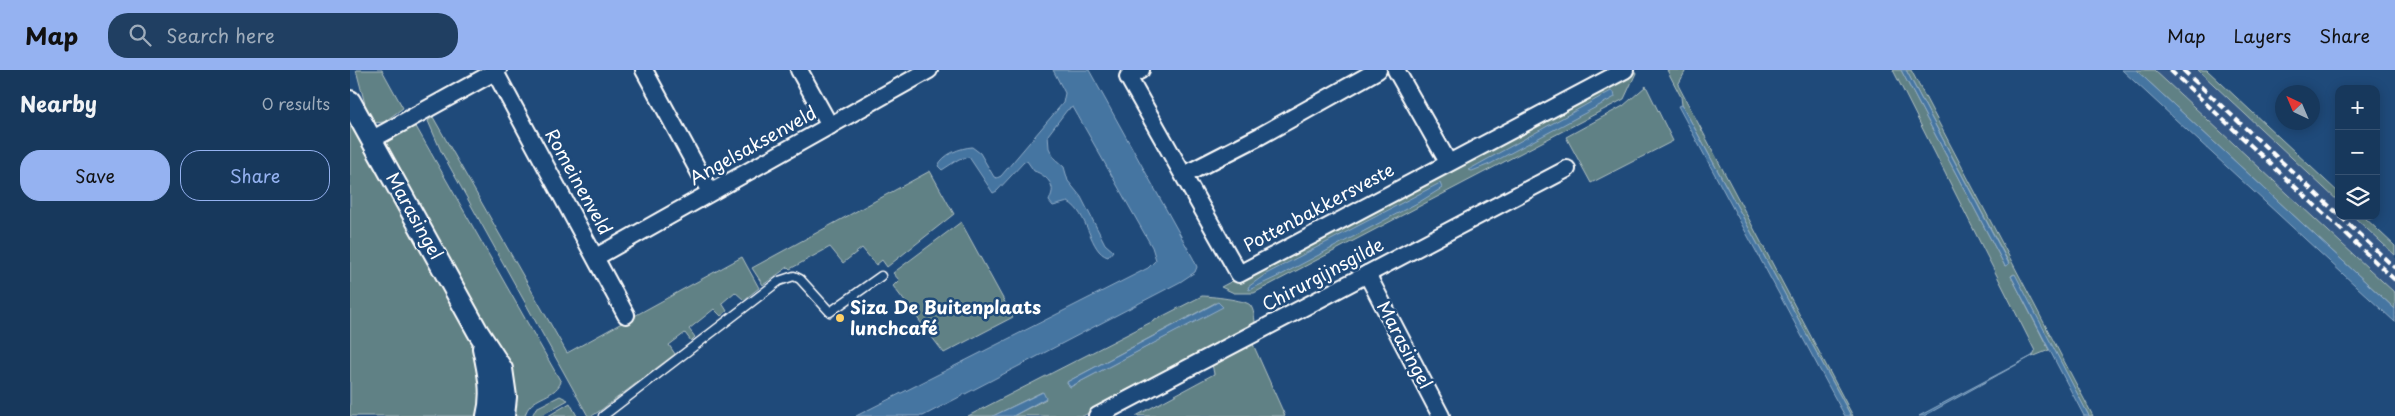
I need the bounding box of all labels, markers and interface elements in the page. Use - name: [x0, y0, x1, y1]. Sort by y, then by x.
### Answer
- search box: [108, 13, 458, 58]
- text: Map: [25, 17, 78, 53]
- icon: search: [126, 21, 154, 49]
- text: Search here: [166, 21, 275, 49]
- text: Map: [2167, 22, 2206, 49]
- text: Layers: [2234, 22, 2291, 49]
- text: Share: [2319, 22, 2370, 49]
- north arrow: [2275, 85, 2320, 130]
- map controls: [2335, 85, 2380, 220]
- button: +: [2335, 85, 2380, 130]
- text: Nearby: [20, 87, 97, 119]
- text: 0 results: [262, 91, 330, 115]
- street label: Angelsaksenveld: [684, 98, 821, 191]
- street label: Romeinenveld: [539, 123, 620, 239]
- button: −: [2335, 130, 2380, 175]
- button: Save: [20, 150, 170, 201]
- button: Share: [180, 150, 330, 201]
- street label: Pottenbakkersveste: [1238, 155, 1399, 258]
- street label: Marasingel: [380, 167, 450, 264]
- button: layers: [2335, 175, 2380, 220]
- street label: Chirurgijnsgilde: [1257, 230, 1388, 317]
- place label: Siza De Buitenplaats lunchcafé: [850, 293, 1041, 341]
- street label: Marasingel: [1371, 296, 1440, 393]
- marker: Siza De Buitenplaats lunchcafé: [834, 312, 846, 324]

